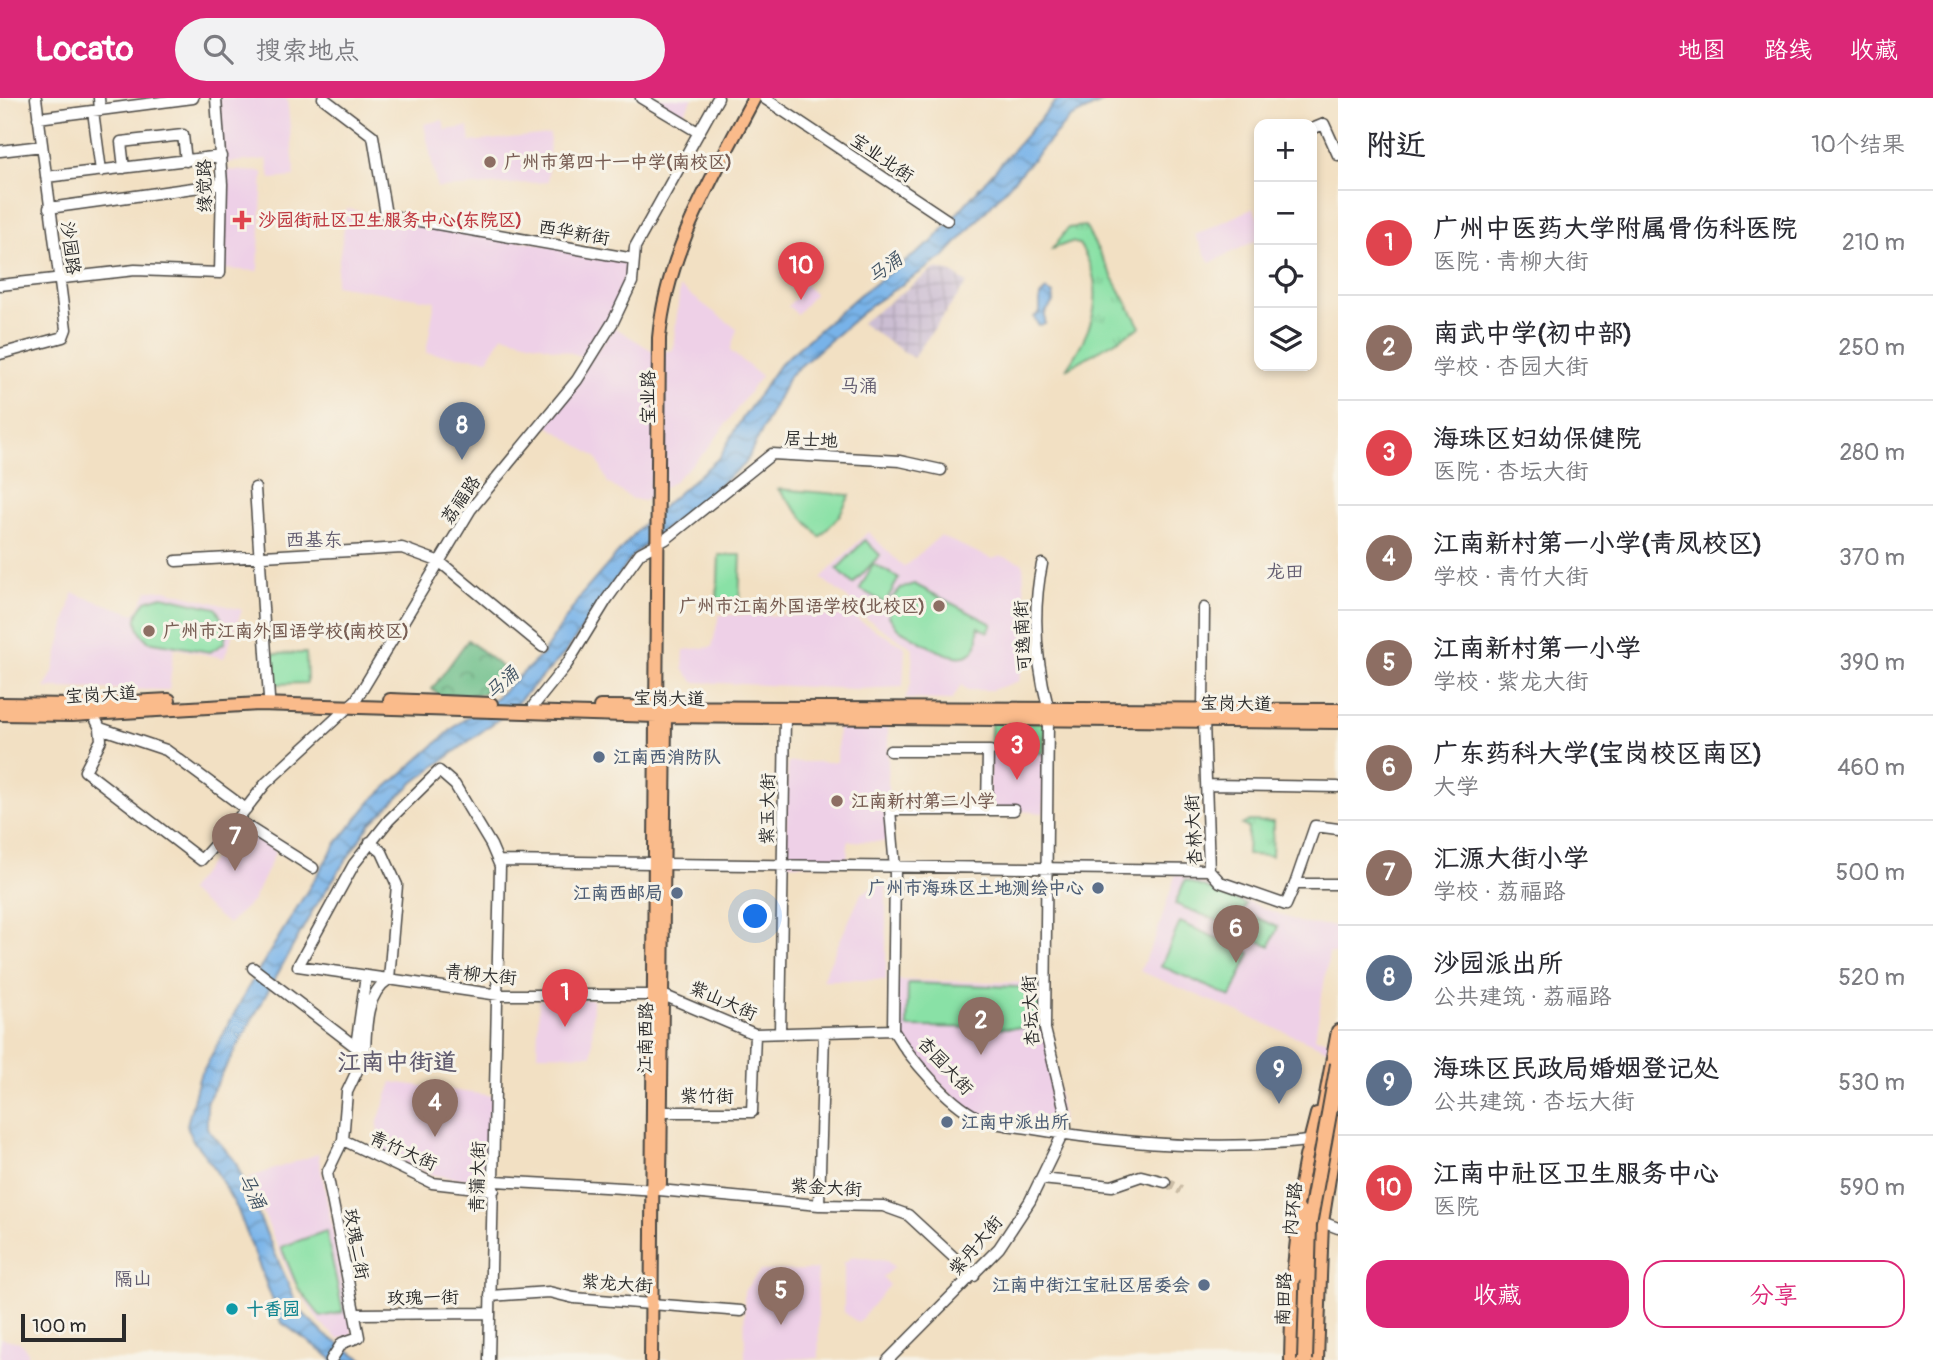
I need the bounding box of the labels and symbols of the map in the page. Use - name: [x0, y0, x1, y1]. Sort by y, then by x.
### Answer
- street label: 宝业北街: [846, 128, 918, 188]
- place label: 广州市第四十一中学(南校区): [504, 151, 732, 174]
- marker: 广州市第四十一中学(南校区): [482, 154, 498, 170]
- street label: 缘觉路: [193, 159, 217, 213]
- place label: 沙园街社区卫生服务中心(东院区): [258, 209, 522, 232]
- marker: 沙园街社区卫生服务中心(东院区): [232, 210, 252, 230]
- street label: 西华新街: [537, 215, 611, 251]
- street label: 沙园路: [55, 220, 85, 276]
- pin: 10: [778, 242, 824, 300]
- water label: 马涌: [863, 247, 908, 289]
- street label: 宝业路: [637, 370, 660, 424]
- district label: 马涌: [840, 374, 878, 398]
- pin: 8: [439, 402, 485, 460]
- street label: 居士地: [783, 427, 839, 453]
- street label: 荔福路: [436, 471, 486, 529]
- district label: 西基东: [285, 528, 343, 552]
- district label: 龙田: [1266, 560, 1304, 584]
- place label: 广州市江南外国语学校(北校区): [679, 595, 925, 618]
- marker: 广州市江南外国语学校(北校区): [931, 598, 947, 614]
- street label: 可逸南街: [1010, 599, 1036, 673]
- place label: 广州市江南外国语学校(南校区): [163, 620, 409, 643]
- marker: 广州市江南外国语学校(南校区): [141, 623, 157, 639]
- water label: 马涌: [480, 661, 525, 705]
- street label: 宝岗大道: [64, 682, 138, 708]
- street label: 宝岗大道: [633, 687, 705, 711]
- street label: 宝岗大道: [1200, 692, 1272, 716]
- pin: 3: [994, 722, 1040, 780]
- place label: 江南西消防队: [613, 746, 721, 769]
- marker: 江南西消防队: [591, 749, 607, 765]
- street label: 紫玉大街: [756, 773, 780, 845]
- place label: 江南新村第二小学: [851, 790, 995, 813]
- marker: 江南新村第二小学: [829, 793, 845, 809]
- street label: 杏林大街: [1181, 793, 1207, 867]
- pin: 7: [212, 813, 258, 871]
- place label: 广州市海珠区土地测绘中心: [868, 877, 1084, 900]
- marker: 广州市海珠区土地测绘中心: [1090, 880, 1106, 896]
- place label: 江南西邮局: [573, 882, 663, 905]
- marker: 江南西邮局: [669, 885, 685, 901]
- your location: [738, 899, 772, 933]
- pin: 6: [1213, 905, 1259, 963]
- street label: 青柳大街: [444, 960, 518, 990]
- pin: 1: [542, 969, 588, 1027]
- street label: 杏坛大街: [1018, 974, 1044, 1048]
- street label: 紫山大街: [685, 976, 761, 1026]
- pin: 2: [958, 997, 1004, 1055]
- street label: 江南西路: [634, 1002, 658, 1074]
- street label: 杏园大街: [912, 1032, 978, 1100]
- pin: 9: [1256, 1046, 1302, 1104]
- district label: 江南中街道: [337, 1048, 457, 1077]
- pin: 4: [412, 1079, 458, 1137]
- street label: 紫竹街: [680, 1085, 734, 1108]
- place label: 江南中派出所: [961, 1111, 1069, 1134]
- marker: 江南中派出所: [939, 1114, 955, 1130]
- street label: 青竹大街: [365, 1126, 441, 1176]
- street label: 青蒲大街: [465, 1141, 491, 1213]
- water label: 马涌: [233, 1169, 272, 1214]
- street label: 紫金大街: [789, 1175, 863, 1201]
- street label: 内环路: [1279, 1181, 1307, 1237]
- street label: 玫瑰二街: [338, 1207, 374, 1281]
- street label: 紫丹大街: [944, 1211, 1008, 1281]
- district label: 隔山: [114, 1267, 152, 1291]
- pin: 5: [758, 1267, 804, 1325]
- street label: 紫龙大街: [580, 1270, 654, 1298]
- street label: 南田路: [1272, 1272, 1296, 1326]
- place label: 江南中街江宝社区居委会: [992, 1274, 1190, 1297]
- marker: 江南中街江宝社区居委会: [1196, 1277, 1212, 1293]
- street label: 玫瑰一街: [387, 1286, 459, 1310]
- place label: 十香园: [246, 1298, 300, 1321]
- marker: 十香园: [224, 1301, 240, 1317]
- scale bar: [21, 1311, 126, 1343]

